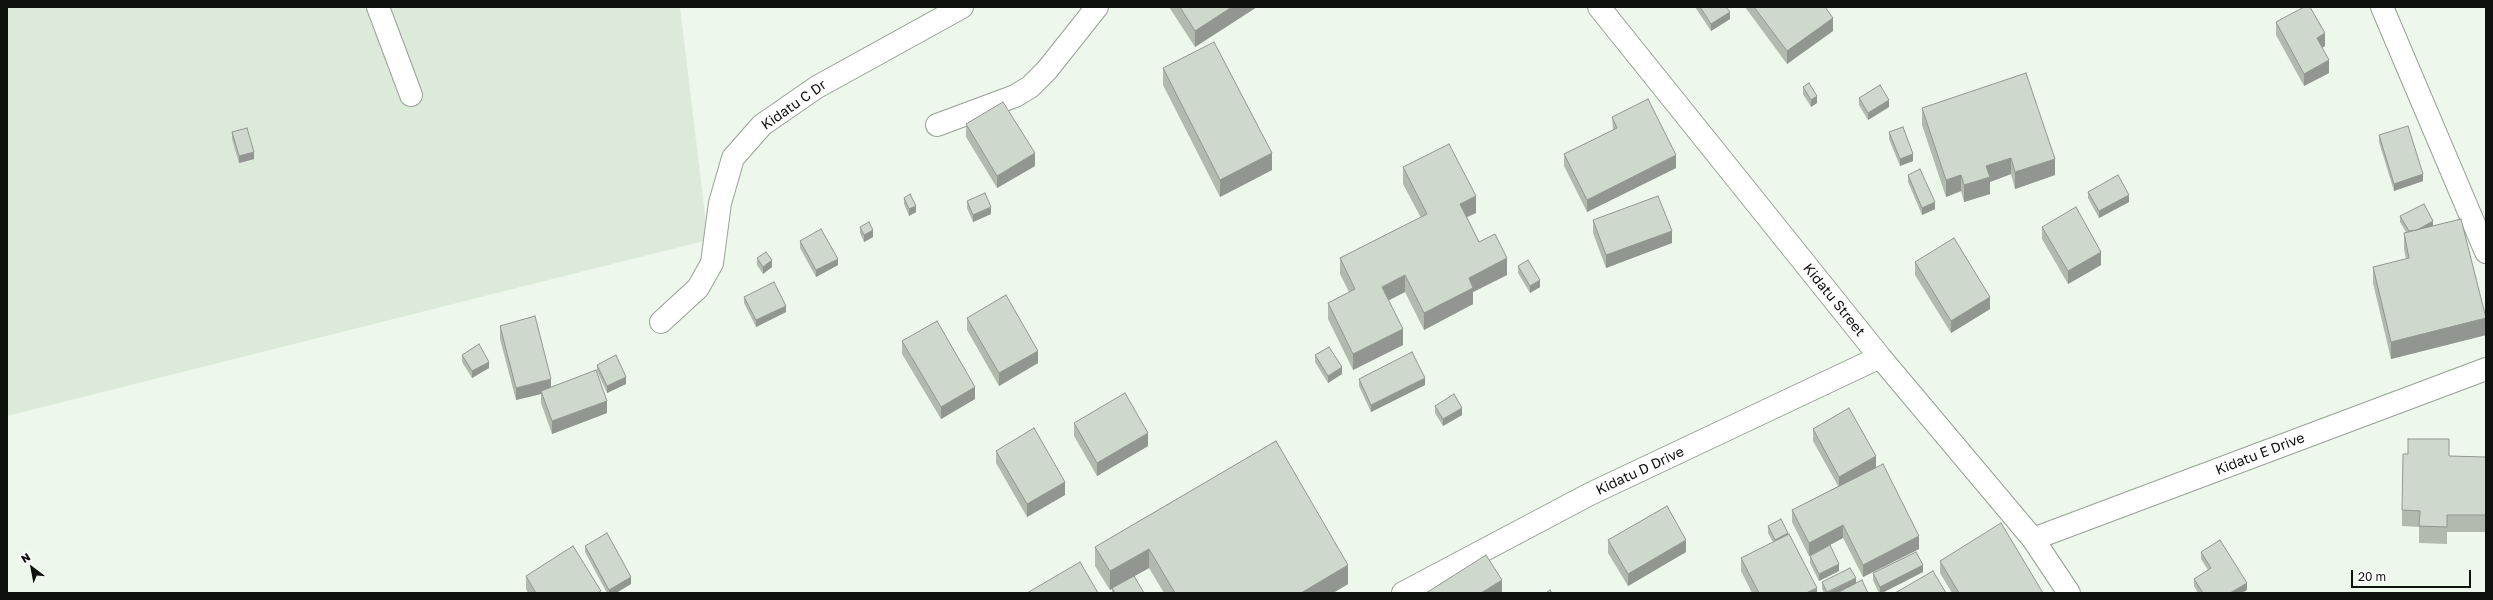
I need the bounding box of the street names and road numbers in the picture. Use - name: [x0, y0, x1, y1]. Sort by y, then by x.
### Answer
- street label: Kidatu C Dr: [758, 76, 830, 134]
- street label: Kidatu Street: [1800, 260, 1868, 340]
- street label: Kidatu E Drive: [2213, 429, 2307, 479]
- street label: Kidatu D Drive: [1593, 443, 1687, 499]

